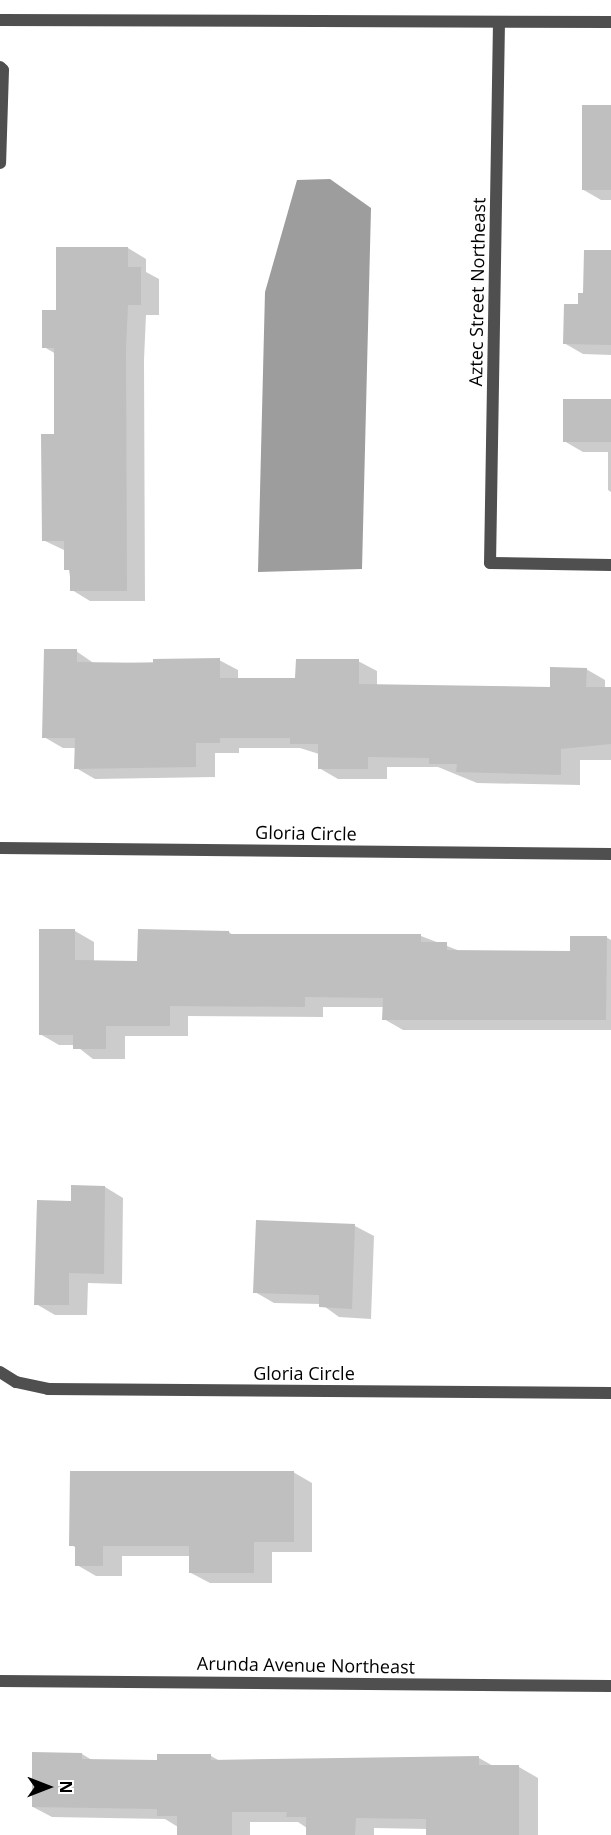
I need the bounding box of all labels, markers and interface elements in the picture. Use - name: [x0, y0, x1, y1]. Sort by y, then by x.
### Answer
- street label: Aztec Street Northeast: [465, 197, 489, 387]
- street label: Gloria Circle: [255, 821, 357, 845]
- street label: Gloria Circle: [253, 1362, 355, 1384]
- street label: Arunda Avenue Northeast: [197, 1652, 415, 1678]
- north arrow: [18, 1757, 78, 1817]
- text: N: [55, 1780, 77, 1794]

